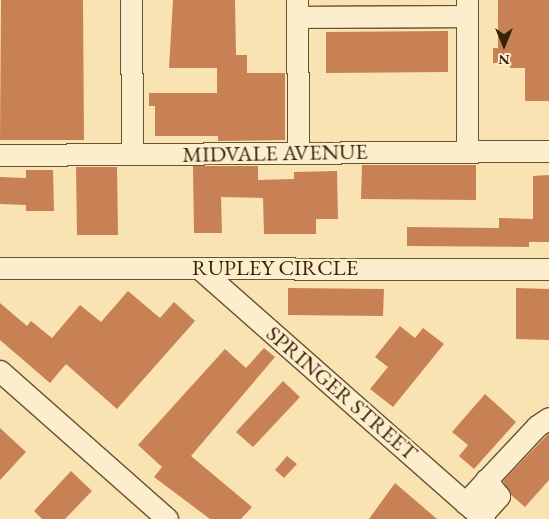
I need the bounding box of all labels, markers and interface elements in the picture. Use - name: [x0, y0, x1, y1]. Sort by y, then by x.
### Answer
- north arrow: [479, 20, 529, 70]
- text: N: [498, 51, 510, 69]
- street label: MIDVALE AVENUE: [182, 138, 368, 168]
- street label: RUPLEY CIRCLE: [192, 255, 358, 281]
- street label: SPRINGER STREET: [261, 320, 423, 466]

